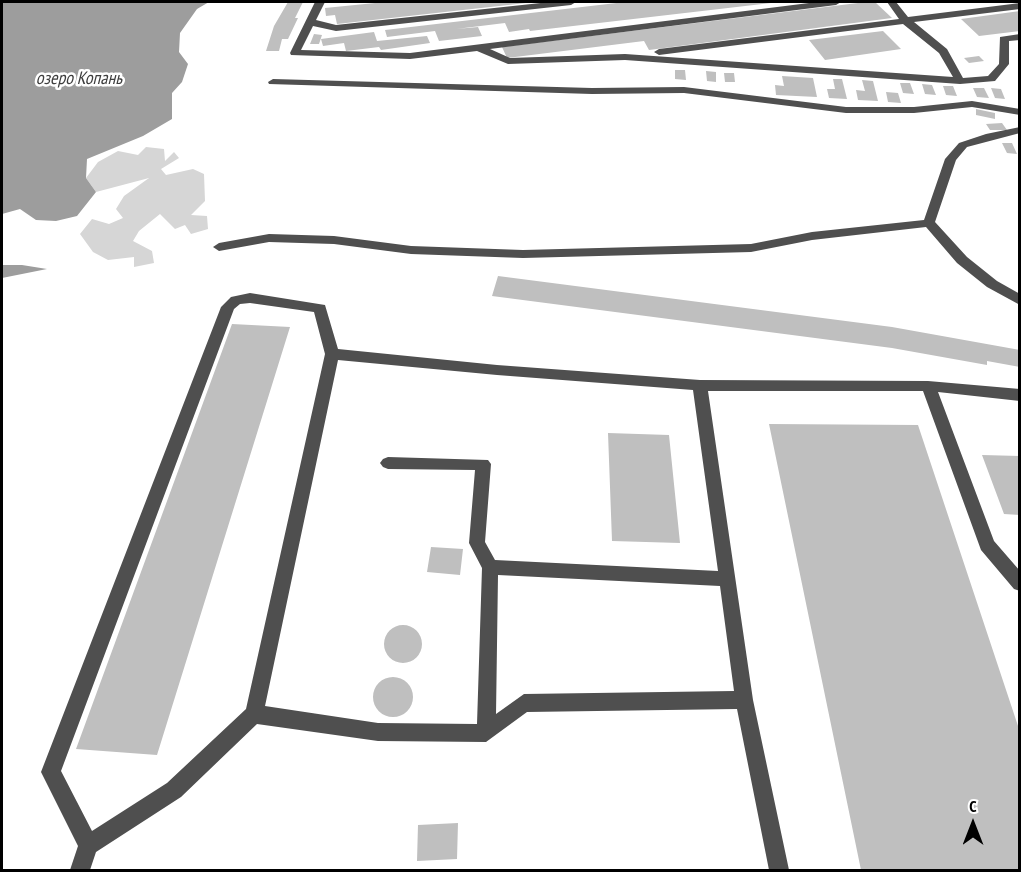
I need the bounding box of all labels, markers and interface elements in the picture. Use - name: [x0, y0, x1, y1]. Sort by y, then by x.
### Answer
- water label: озеро Копань: [36, 68, 122, 90]
- north arrow: [943, 794, 1003, 854]
- text: С: [969, 796, 977, 816]

